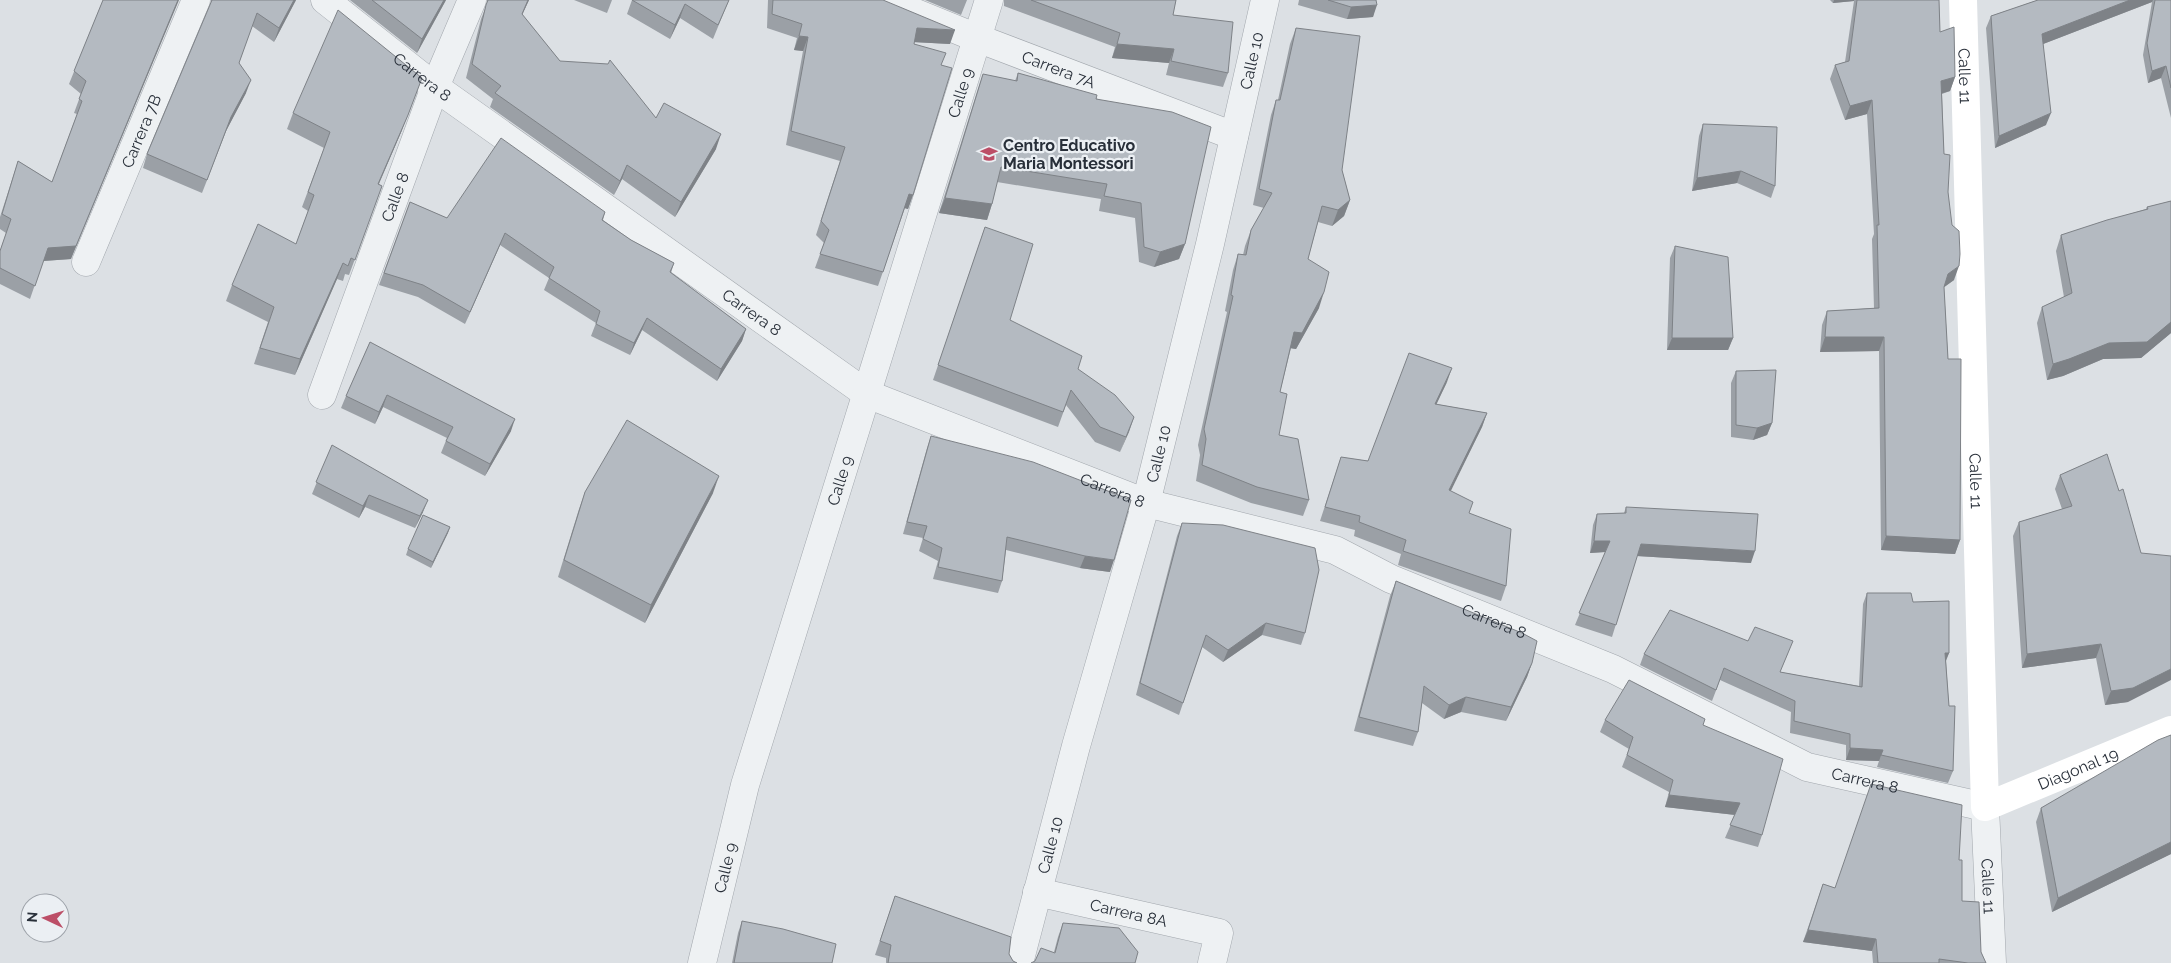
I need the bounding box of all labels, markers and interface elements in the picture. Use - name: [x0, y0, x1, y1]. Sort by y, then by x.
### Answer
- street label: Calle 10: [1236, 30, 1267, 91]
- street label: Carrera 7A: [1019, 47, 1098, 92]
- street label: Carrera 8: [390, 48, 455, 105]
- street label: Calle 11: [1955, 48, 1975, 104]
- street label: Calle 9: [943, 65, 977, 120]
- street label: Carrera 7B: [117, 92, 165, 171]
- place label: Centro Educativo Maria Montessori: [1003, 136, 1135, 173]
- school or university icon: Centro Educativo Maria Montessori: [979, 144, 999, 164]
- street label: Calle 8: [377, 169, 412, 224]
- street label: Carrera 8: [719, 285, 785, 340]
- street label: Calle 10: [1142, 423, 1174, 484]
- street label: Calle 9: [823, 453, 856, 508]
- street label: Calle 11: [1966, 453, 1986, 509]
- street label: Carrera 8: [1078, 469, 1148, 511]
- street label: Carrera 8: [1459, 599, 1529, 642]
- street label: Diagonal 19: [2035, 743, 2121, 794]
- street label: Carrera 8: [1830, 763, 1900, 797]
- street label: Calle 10: [1033, 814, 1067, 876]
- street label: Calle 9: [710, 841, 740, 895]
- street label: Calle 11: [1978, 858, 1999, 914]
- north arrow: [20, 893, 70, 943]
- street label: Carrera 8A: [1088, 895, 1169, 931]
- text: N: [24, 911, 40, 923]

